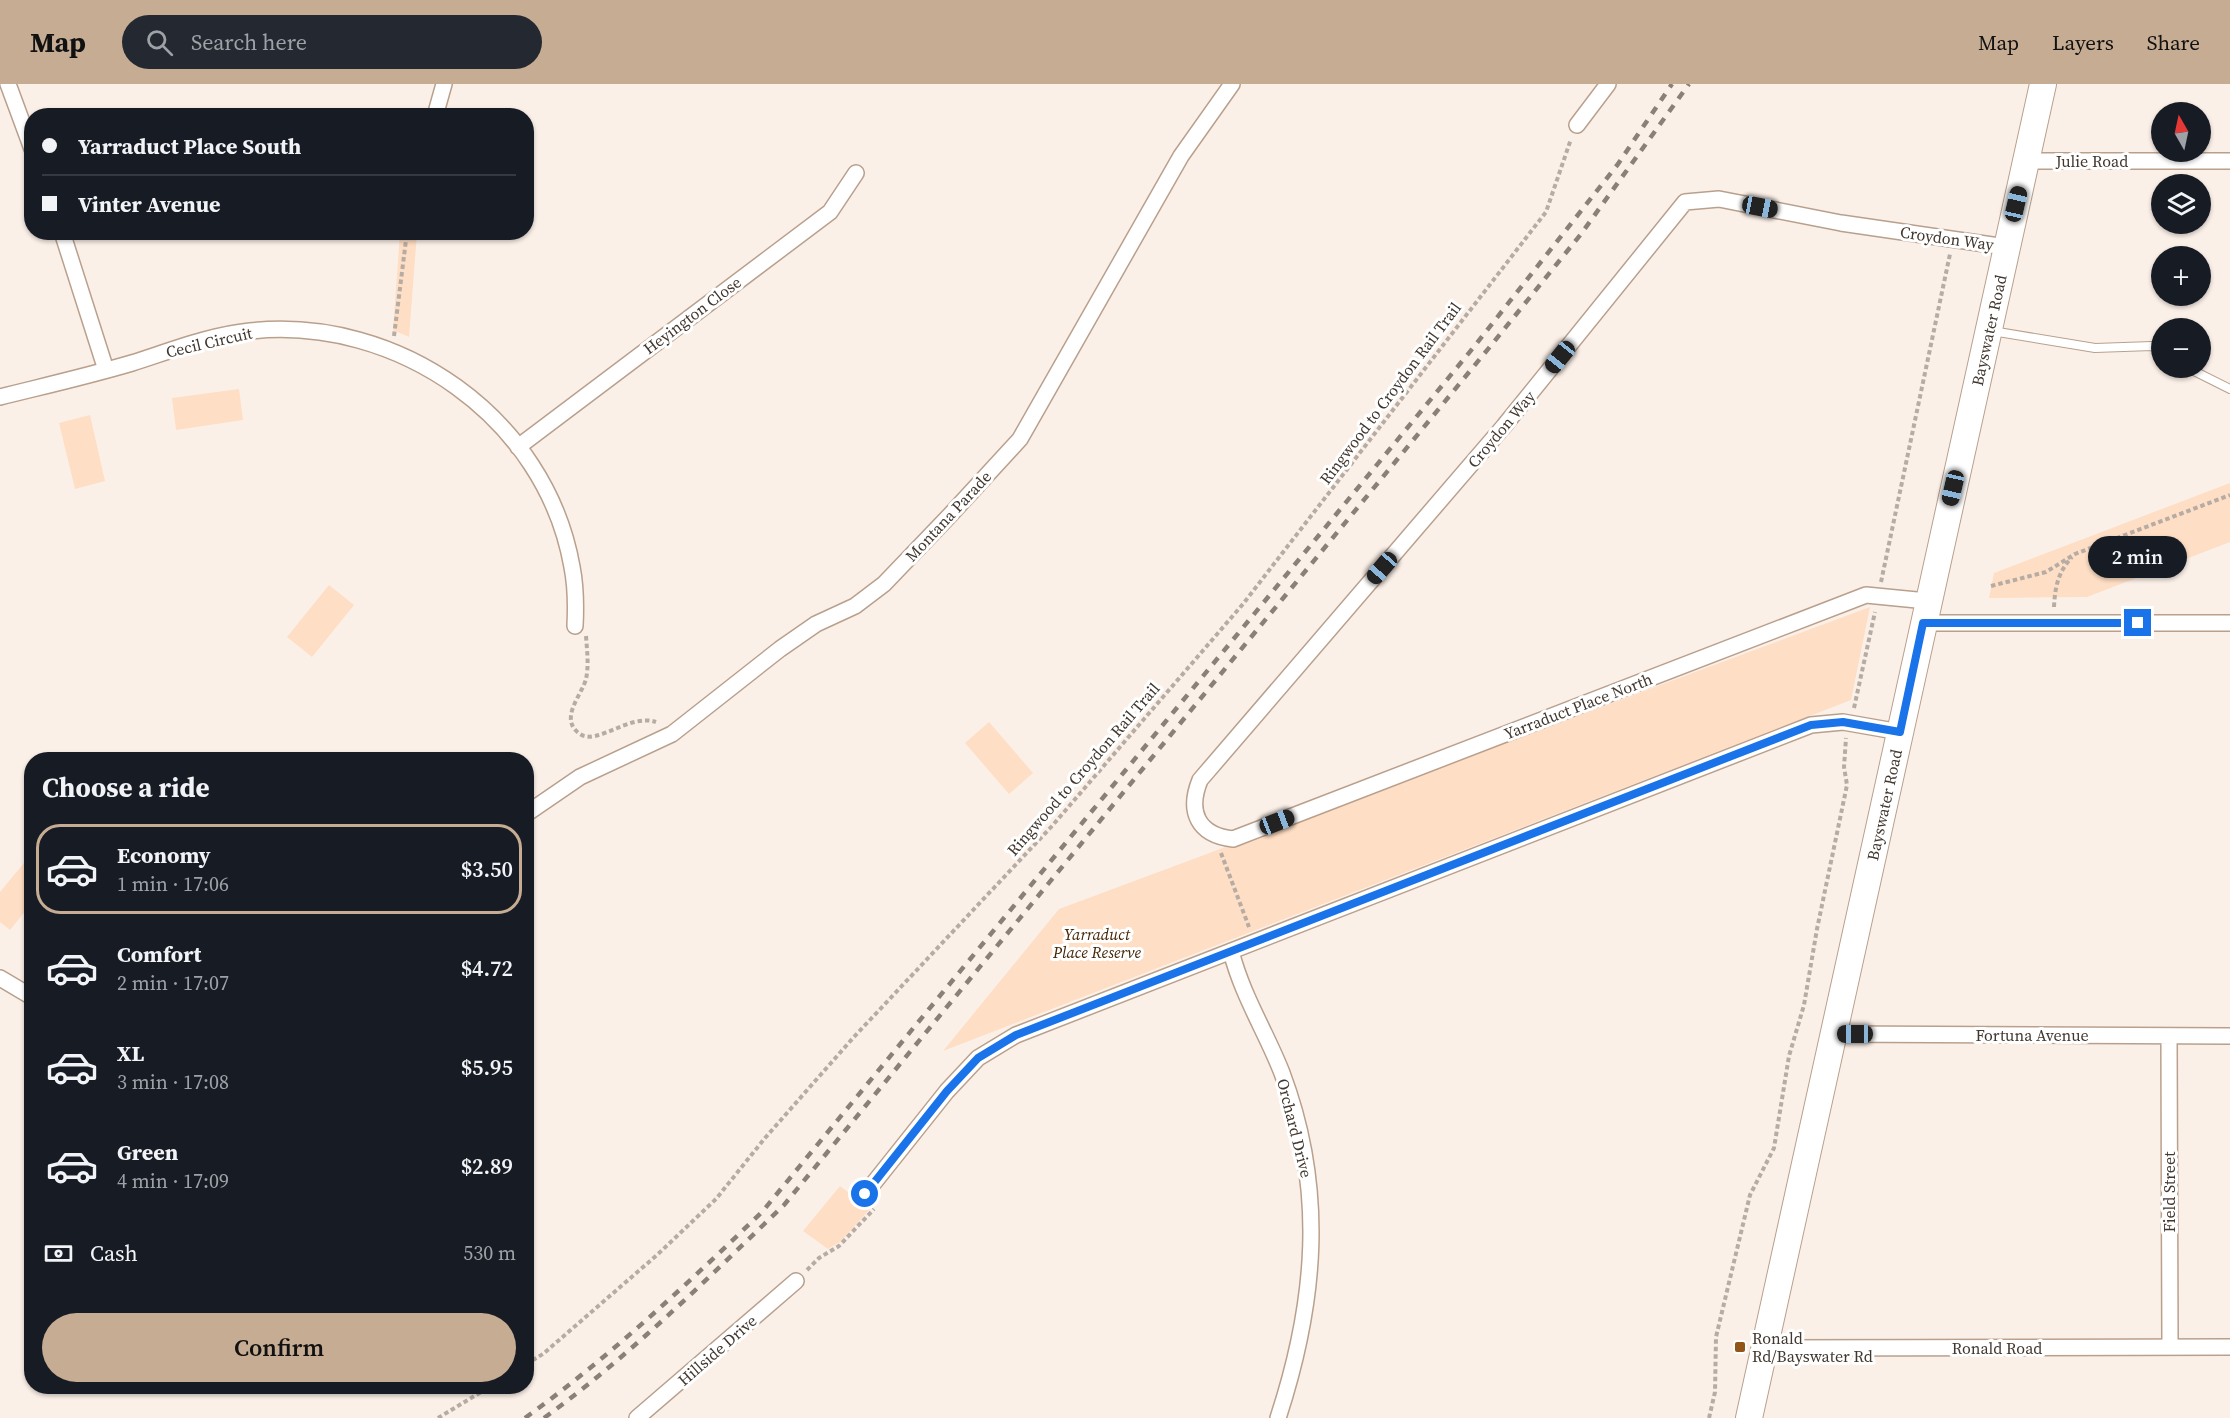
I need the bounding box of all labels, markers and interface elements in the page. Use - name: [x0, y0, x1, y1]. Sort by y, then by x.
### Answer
- search box: [122, 15, 542, 69]
- text: Map: [30, 23, 86, 61]
- icon: search: [143, 26, 176, 59]
- text: Search here: [191, 27, 307, 57]
- text: Map: [1978, 28, 2019, 57]
- text: Layers: [2052, 28, 2114, 57]
- text: Share: [2147, 28, 2200, 57]
- north arrow: [2151, 102, 2211, 162]
- map controls: [2151, 102, 2211, 378]
- text: Yarraduct Place South: [78, 131, 301, 161]
- street label: Julie Road: [2055, 150, 2128, 172]
- button: layers: [2151, 174, 2211, 234]
- car: [2003, 184, 2029, 224]
- text: Vinter Avenue: [78, 189, 221, 219]
- car: [1741, 195, 1779, 219]
- street label: Croydon Way: [1899, 221, 1996, 256]
- button: +: [2151, 246, 2211, 306]
- street label: Heyington Close: [638, 271, 746, 359]
- street label: Bayswater Road: [1966, 272, 2012, 388]
- street label: Ringwood to Croydon Rail Trail: [1314, 297, 1466, 489]
- button: −: [2151, 318, 2211, 378]
- street label: Cecil Circuit: [164, 321, 255, 363]
- car: [1542, 337, 1578, 377]
- street label: Croydon Way: [1462, 385, 1540, 472]
- street label: Montana Parade: [900, 466, 996, 566]
- car: [1940, 468, 1966, 508]
- callout: 2 min: [2088, 536, 2188, 578]
- text: 2 min: [2112, 543, 2163, 571]
- car: [1363, 549, 1401, 587]
- route end: [2124, 609, 2151, 636]
- street label: Yarraduct Place North: [1501, 667, 1656, 744]
- street label: Ringwood to Croydon Rail Trail: [1002, 678, 1164, 860]
- street label: Bayswater Road: [1861, 747, 1907, 862]
- text: Choose a ride: [42, 769, 210, 806]
- car: [1257, 807, 1297, 837]
- text: Economy: [117, 840, 211, 870]
- icon: car: [45, 842, 99, 896]
- text: $3.50: [461, 854, 513, 884]
- text: 1 min · 17:06: [117, 870, 229, 898]
- park label: Yarraduct Place Reserve: [1052, 923, 1141, 963]
- text: Comfort: [117, 939, 201, 969]
- icon: car: [45, 941, 99, 995]
- text: $4.72: [461, 953, 513, 983]
- text: 2 min · 17:07: [117, 969, 229, 997]
- street label: Fortuna Avenue: [1975, 1024, 2089, 1046]
- car: [1837, 1025, 1873, 1043]
- text: XL: [117, 1038, 144, 1068]
- icon: car: [45, 1040, 99, 1094]
- text: $5.95: [461, 1052, 513, 1082]
- text: 3 min · 17:08: [117, 1068, 229, 1096]
- street label: Orchard Drive: [1272, 1076, 1318, 1180]
- text: Green: [117, 1137, 178, 1167]
- icon: car: [45, 1139, 99, 1193]
- text: $2.89: [461, 1151, 513, 1181]
- street label: Field Street: [2158, 1151, 2180, 1232]
- text: 4 min · 17:09: [117, 1167, 229, 1195]
- route start: [851, 1180, 878, 1207]
- icon: cash: [42, 1237, 75, 1270]
- text: Cash: [90, 1238, 138, 1268]
- text: 530 m: [463, 1239, 516, 1267]
- street label: Hillside Drive: [673, 1309, 761, 1391]
- button: Confirm: [42, 1313, 516, 1382]
- place label: Ronald Rd/Bayswater Rd: [1752, 1327, 1873, 1367]
- street label: Ronald Road: [1952, 1337, 2042, 1359]
- marker: Ronald Rd/Bayswater Rd: [1733, 1340, 1747, 1354]

